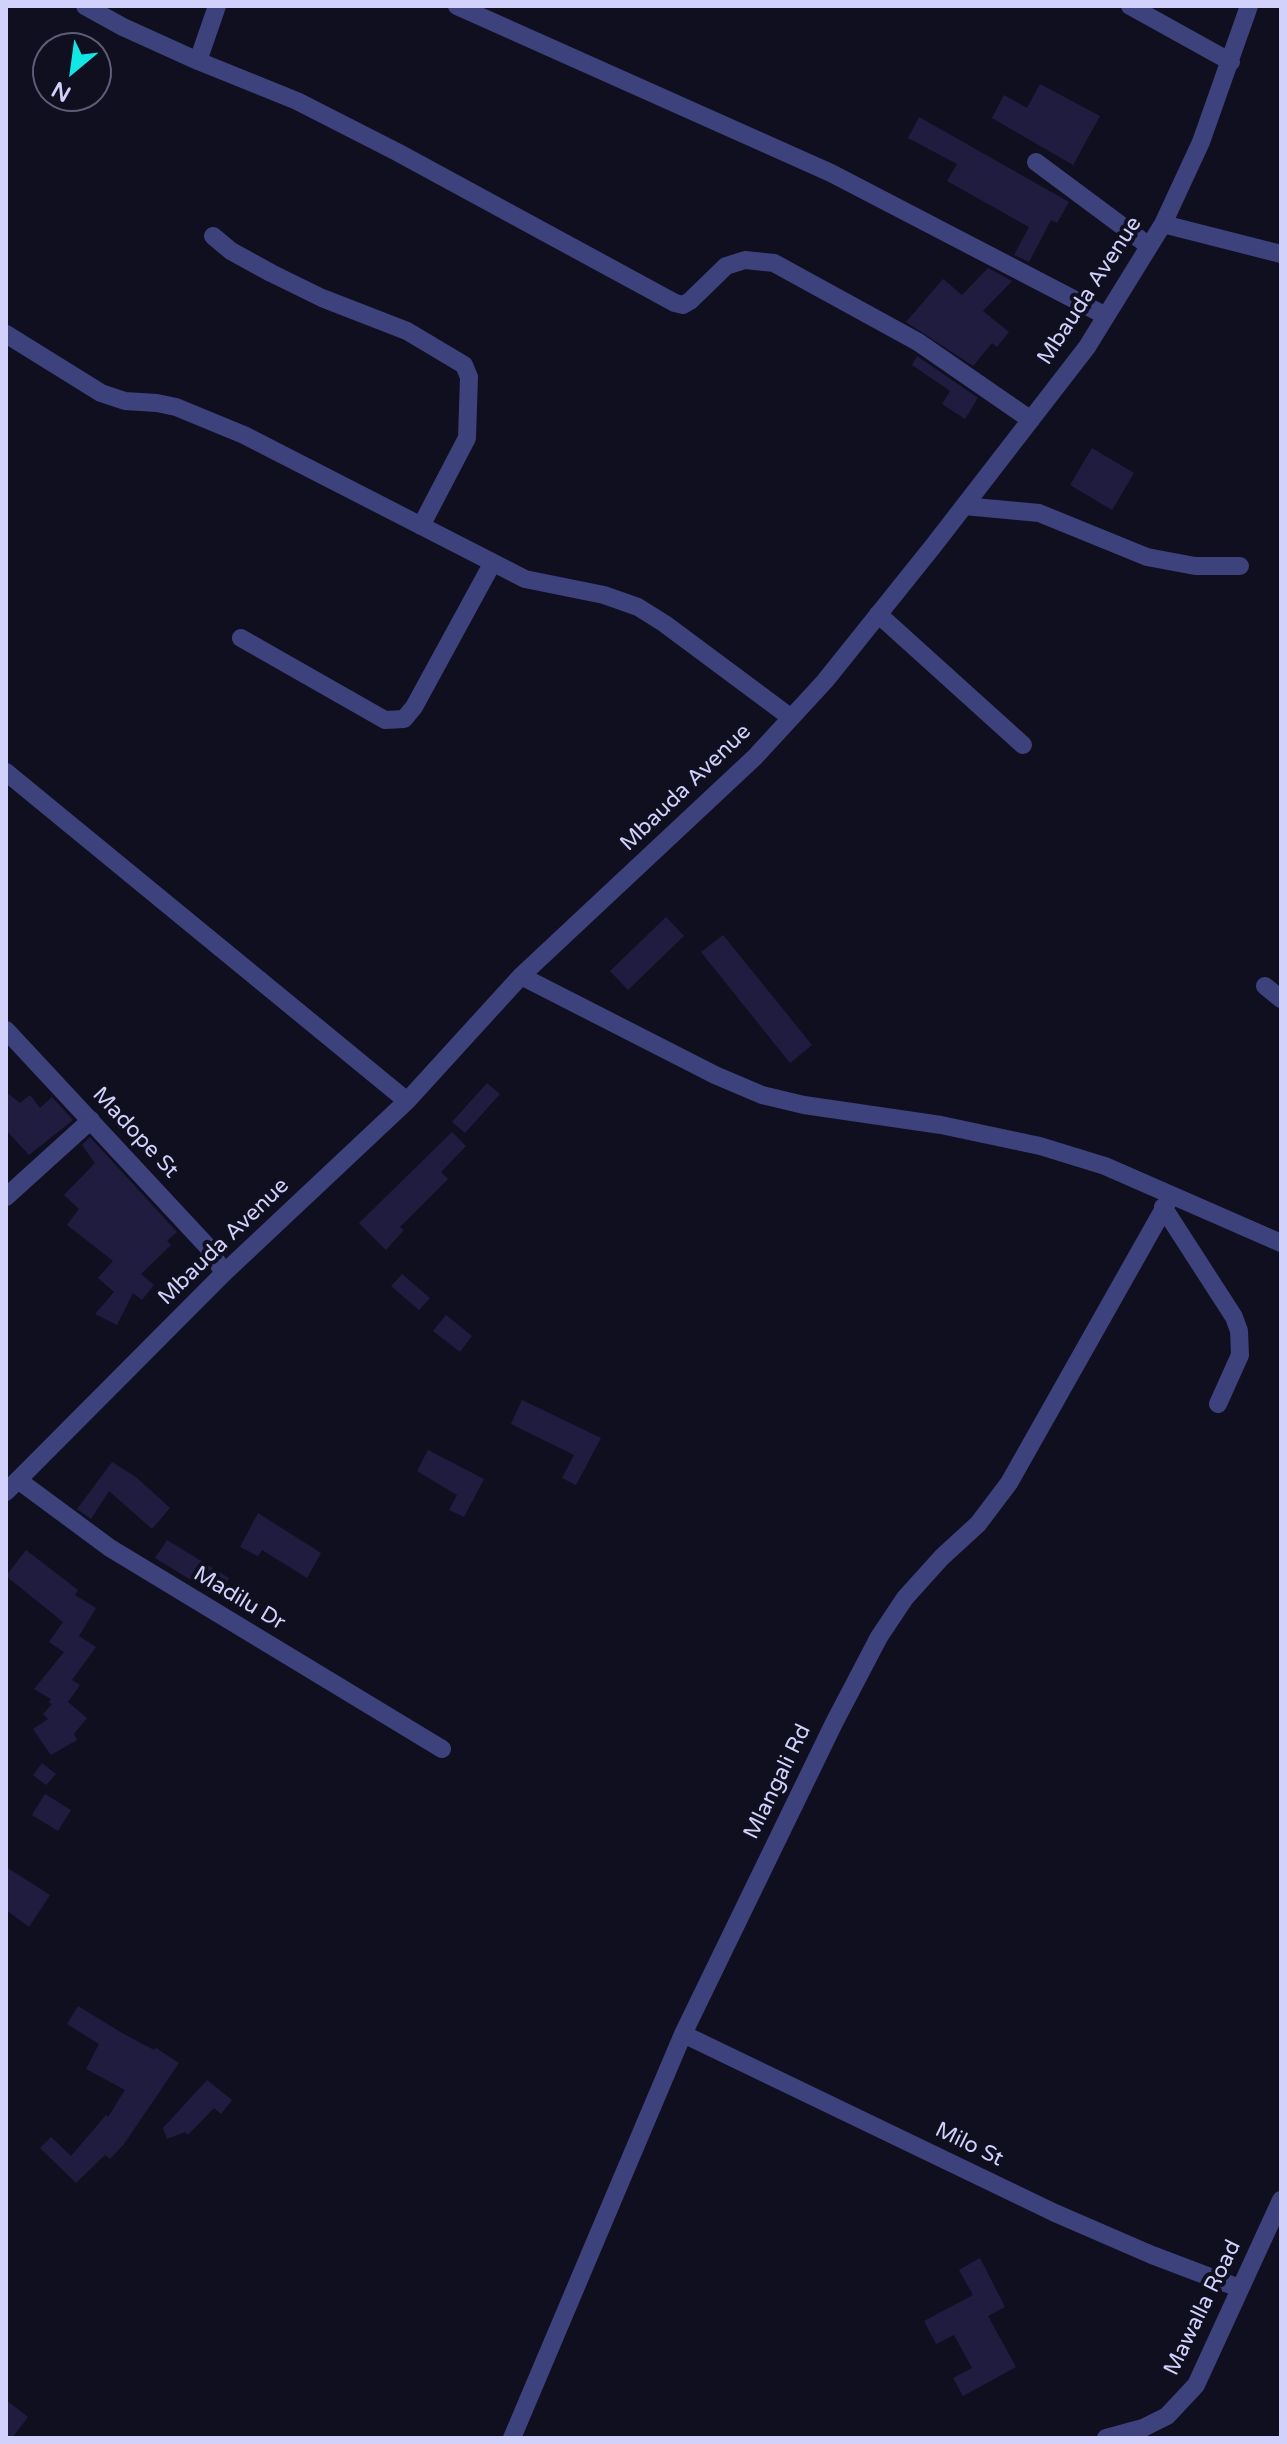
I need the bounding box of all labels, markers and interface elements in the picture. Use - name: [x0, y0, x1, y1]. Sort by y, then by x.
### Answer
- north arrow: [32, 32, 112, 112]
- text: N: [47, 76, 75, 107]
- street label: Mbauda Avenue: [1032, 212, 1148, 370]
- street label: Mbauda Avenue: [615, 719, 757, 857]
- street label: Madope St: [86, 1082, 184, 1184]
- street label: Mbauda Avenue: [153, 1173, 295, 1311]
- street label: Madilu Dr: [188, 1561, 290, 1637]
- street label: Mlangali Rd: [739, 1720, 817, 1844]
- street label: Milo St: [931, 2117, 1007, 2173]
- street label: Mawalla Road: [1159, 2236, 1247, 2380]

